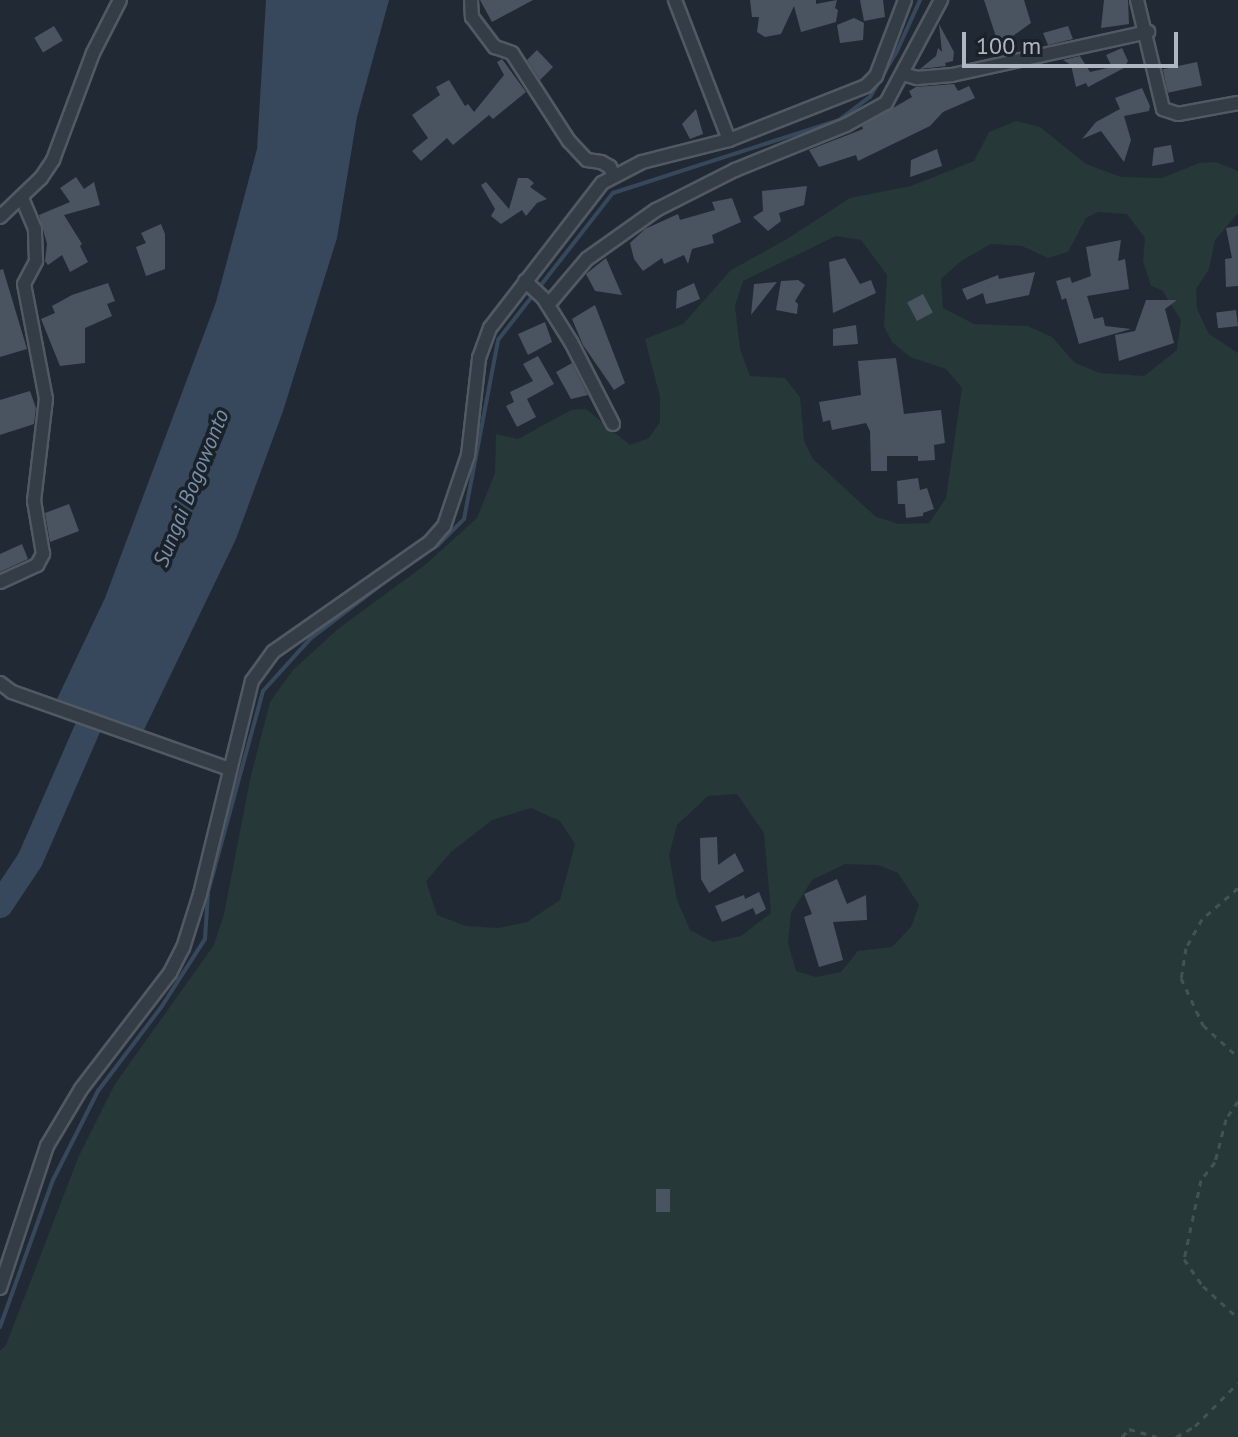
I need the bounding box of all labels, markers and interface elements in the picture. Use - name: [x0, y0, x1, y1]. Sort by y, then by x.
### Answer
- scale bar: [966, 16, 1182, 66]
- text: 100 m: [976, 30, 1041, 61]
- water label: Sungai Bogowonto: [147, 405, 235, 571]

